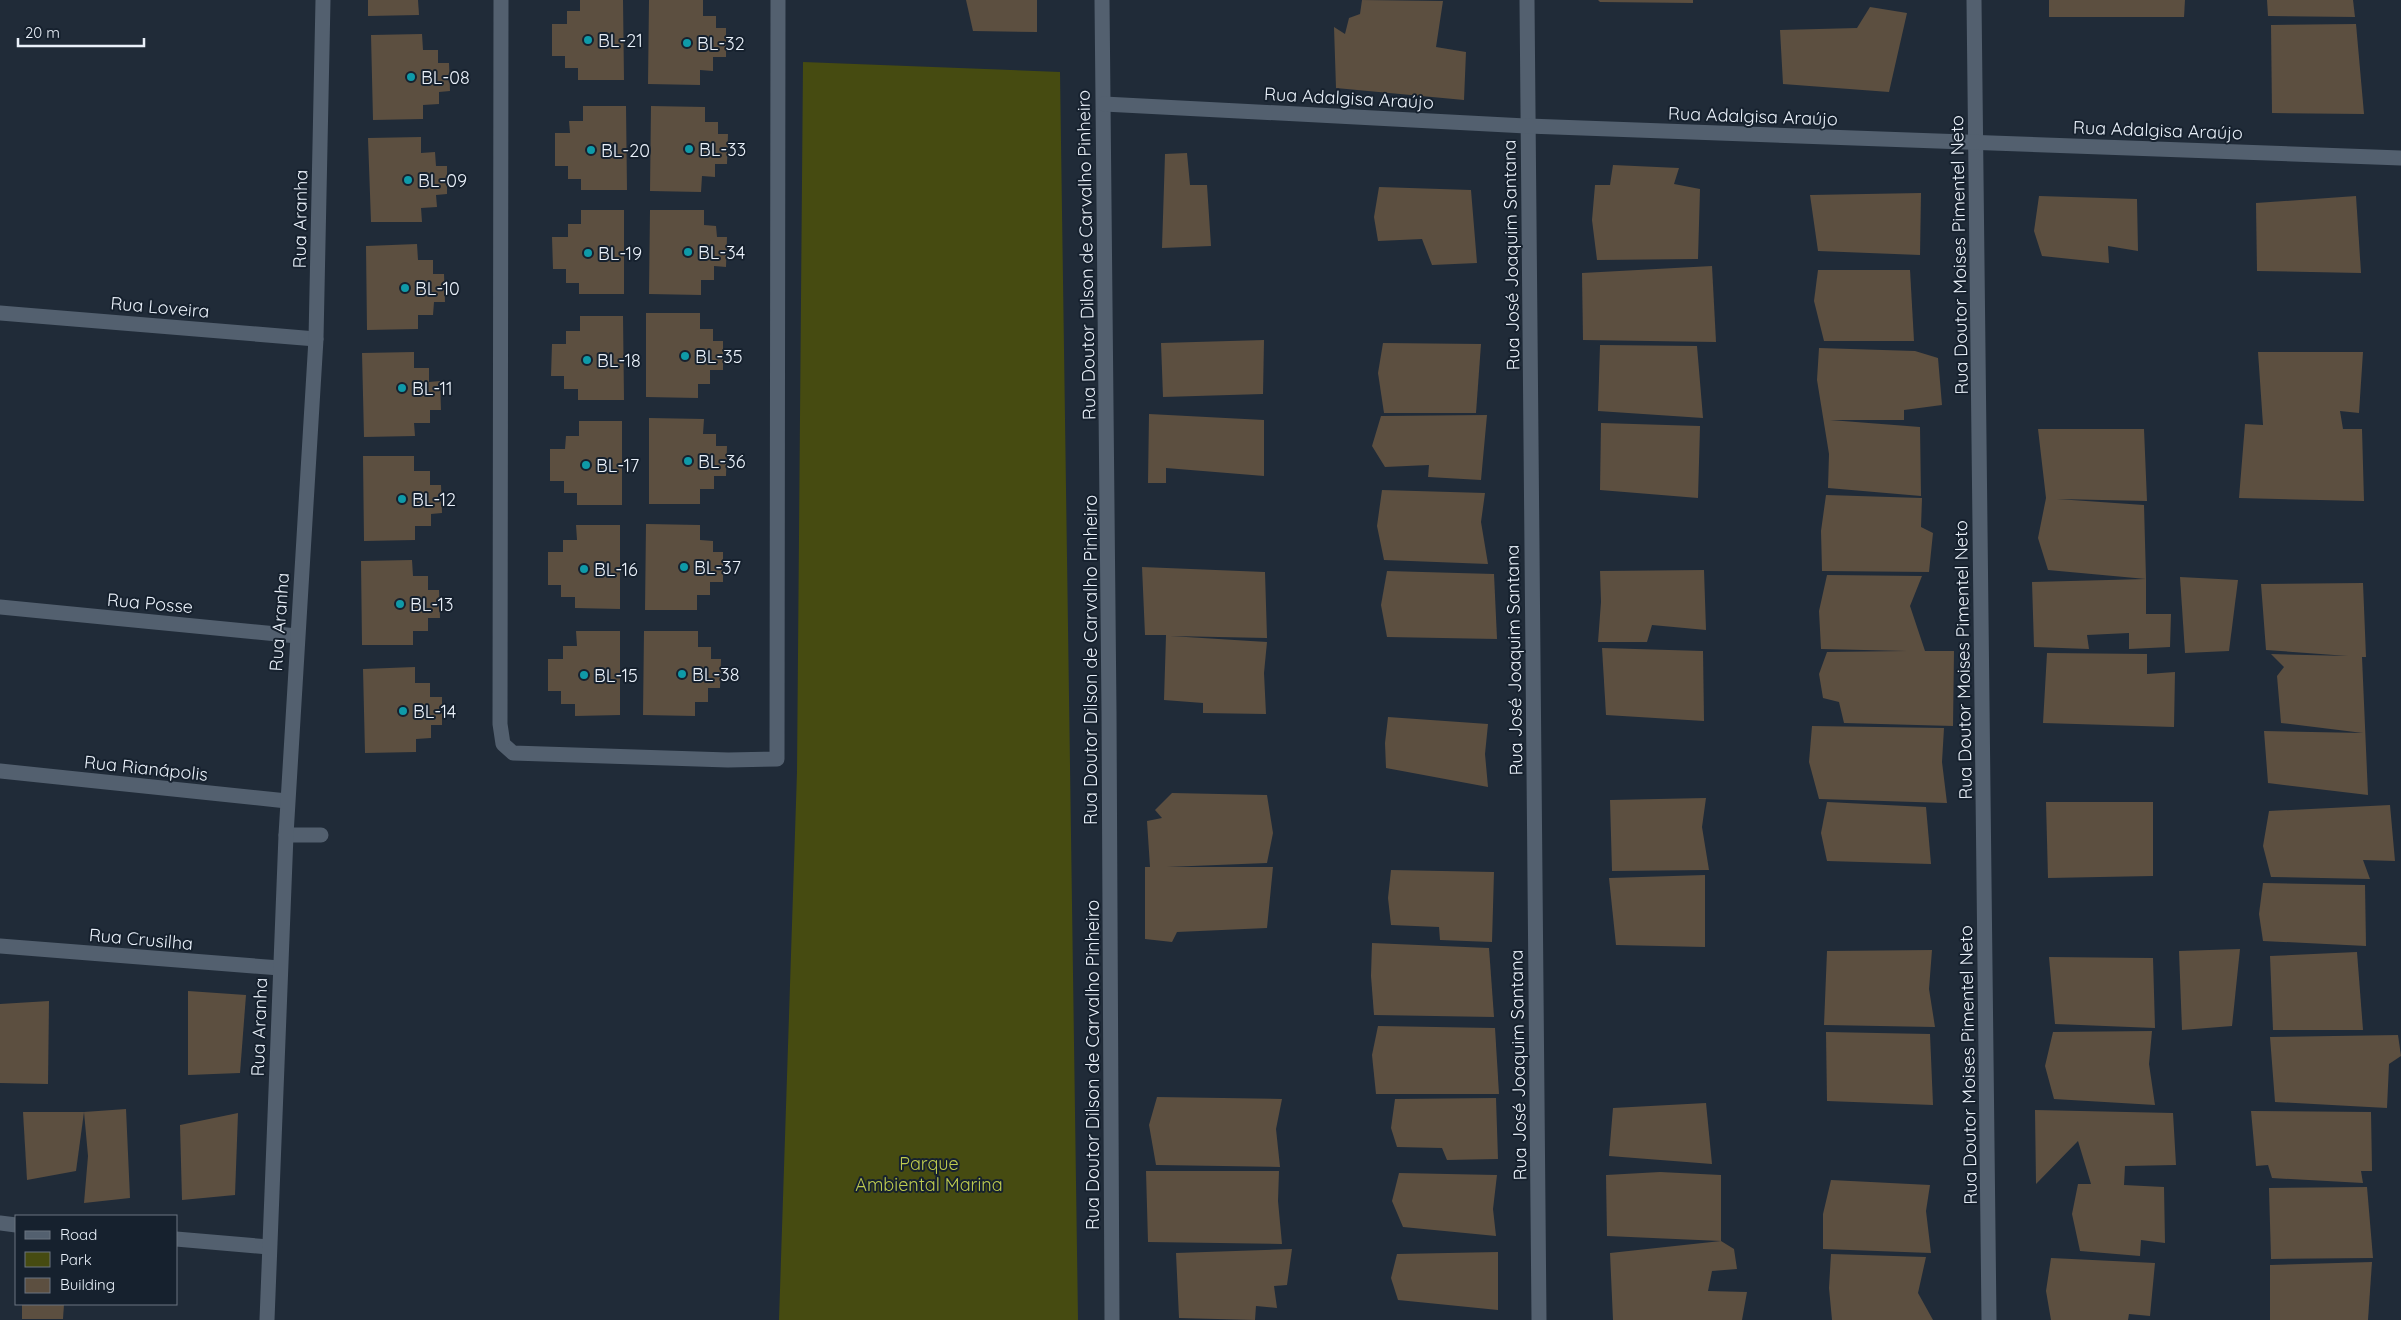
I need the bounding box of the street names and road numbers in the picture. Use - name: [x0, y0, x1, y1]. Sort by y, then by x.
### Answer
- street label: Rua Adalgisa Araújo: [1264, 82, 1434, 114]
- street label: Rua Doutor Dilson de Carvalho Pinheiro: [1072, 90, 1100, 420]
- street label: Rua Adalgisa Araújo: [1668, 102, 1838, 130]
- street label: Rua Doutor Moises Pimentel Neto: [1945, 115, 1973, 395]
- street label: Rua Adalgisa Araújo: [2073, 116, 2243, 144]
- street label: Rua José Joaquim Santana: [1497, 139, 1525, 371]
- street label: Rua Aranha: [288, 169, 312, 269]
- street label: Rua Loveira: [109, 291, 211, 323]
- street label: Rua Doutor Dilson de Carvalho Pinheiro: [1079, 495, 1102, 825]
- street label: Rua Doutor Moises Pimentel Neto: [1949, 520, 1977, 800]
- street label: Rua José Joaquim Santana: [1500, 544, 1528, 776]
- street label: Rua Aranha: [264, 572, 294, 672]
- street label: Rua Posse: [106, 588, 194, 618]
- street label: Rua Rianápolis: [83, 750, 209, 786]
- street label: Rua Doutor Dilson de Carvalho Pinheiro: [1081, 900, 1104, 1230]
- street label: Rua Crusilha: [88, 923, 194, 955]
- street label: Rua Doutor Moises Pimentel Neto: [1954, 925, 1982, 1205]
- street label: Rua José Joaquim Santana: [1504, 949, 1532, 1181]
- street label: Rua Aranha: [246, 977, 272, 1077]

